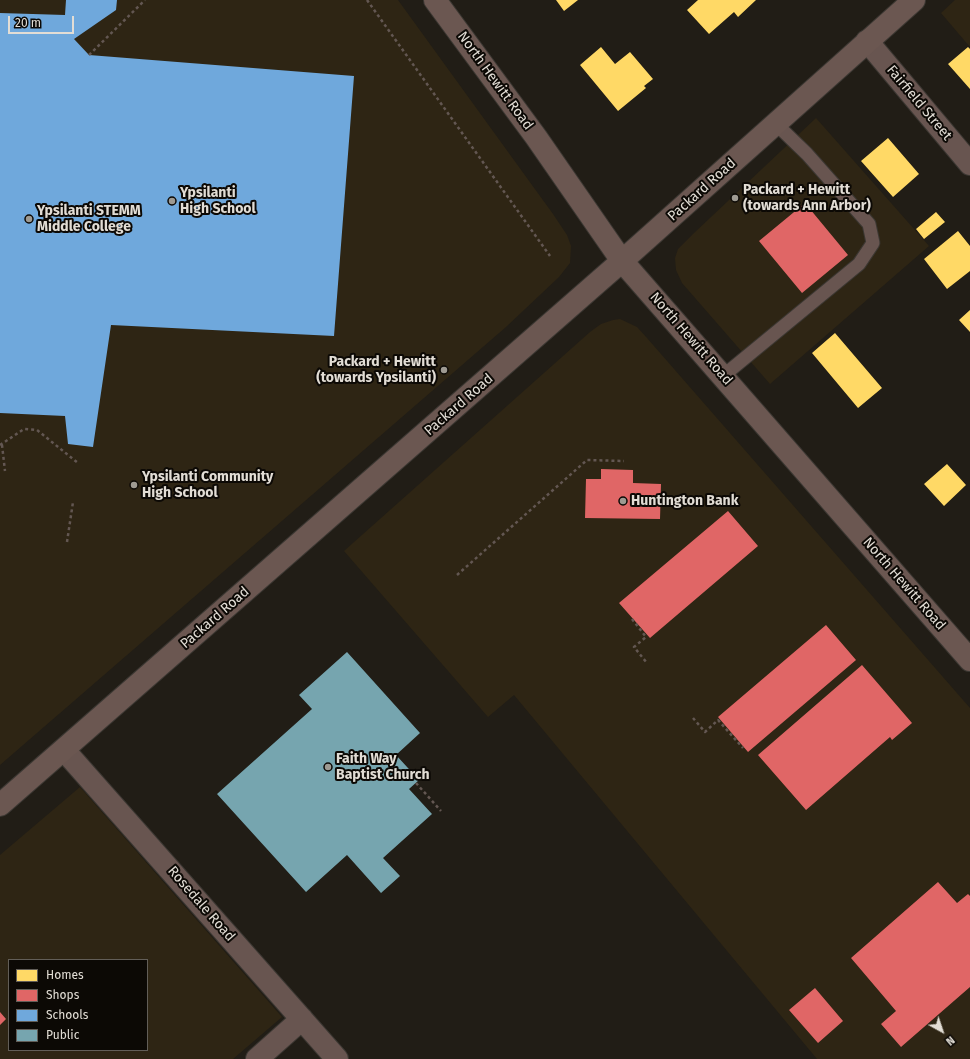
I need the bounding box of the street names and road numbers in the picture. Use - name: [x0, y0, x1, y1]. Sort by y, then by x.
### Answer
- street label: North Hewitt Road: [454, 29, 536, 133]
- street label: Fairfield Street: [883, 62, 955, 144]
- street label: Packard Road: [665, 155, 739, 225]
- street label: North Hewitt Road: [646, 289, 736, 389]
- street label: Packard Road: [421, 371, 497, 439]
- street label: North Hewitt Road: [859, 534, 949, 634]
- street label: Packard Road: [177, 584, 253, 652]
- street label: Rosedale Road: [164, 863, 238, 945]

